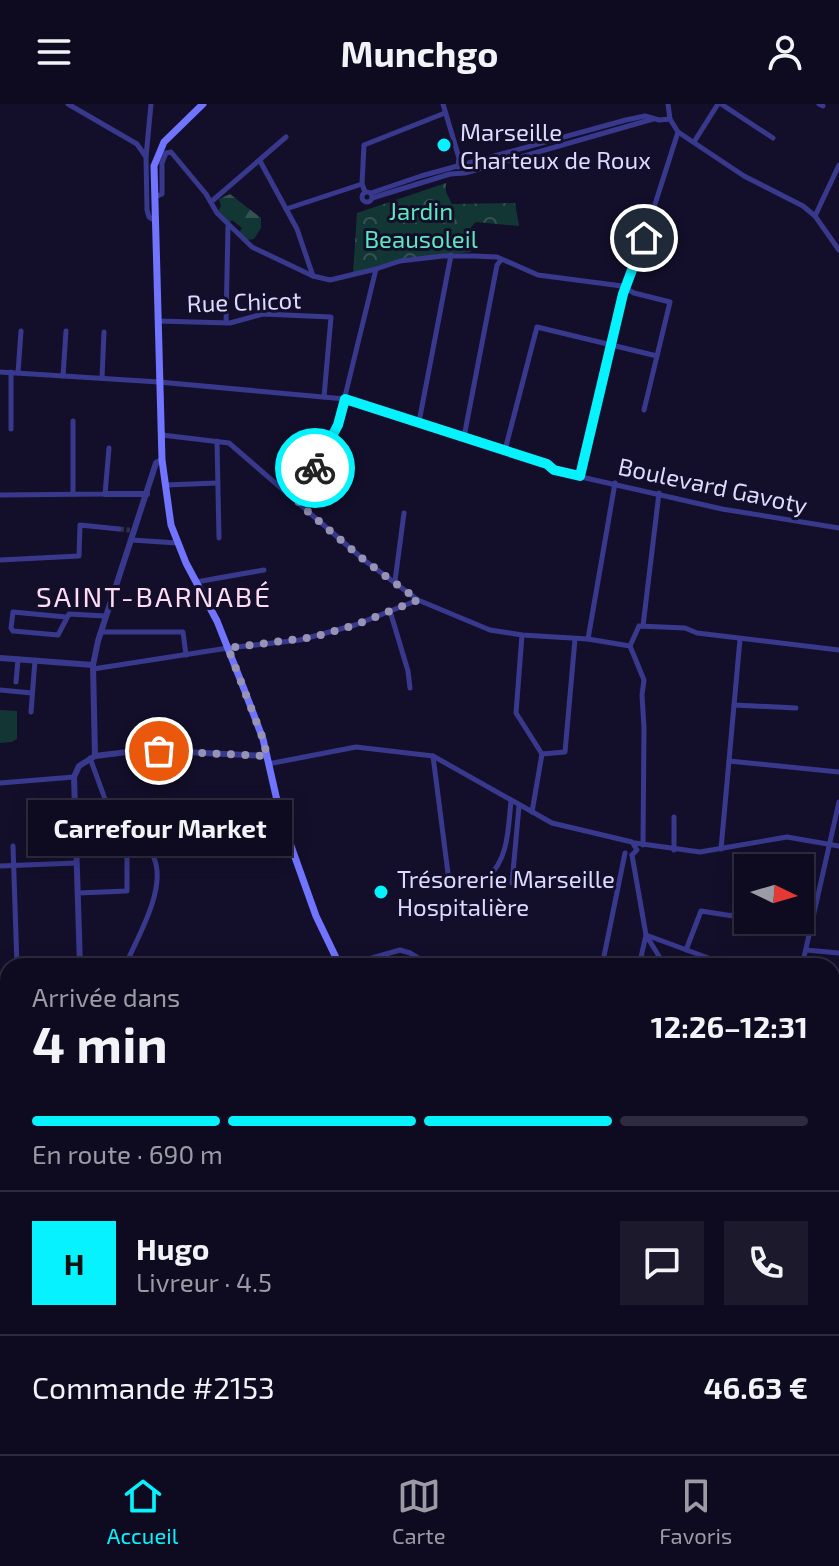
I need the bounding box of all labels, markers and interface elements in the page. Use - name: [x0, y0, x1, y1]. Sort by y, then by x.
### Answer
- icon: menu: [32, 30, 76, 74]
- icon: person: [763, 30, 807, 74]
- text: Munchgo: [341, 31, 498, 74]
- place label: Marseille Charteux de Roux: [460, 117, 651, 174]
- marker: Marseille Charteux de Roux: [435, 136, 453, 154]
- park label: Jardin Beausoleil: [364, 196, 478, 253]
- pin: [610, 204, 678, 272]
- icon: home: [622, 216, 666, 260]
- street label: Rue Chicot: [186, 285, 302, 317]
- courier: [275, 428, 355, 508]
- icon: bike: [293, 446, 337, 490]
- street label: Boulevard Gavoty: [616, 451, 811, 519]
- district label: SAINT-BARNABÉ: [36, 579, 272, 613]
- pin: [125, 717, 193, 785]
- icon: bag: [137, 729, 181, 773]
- callout: Carrefour Market: [27, 799, 291, 855]
- text: Carrefour Market: [53, 812, 267, 843]
- north arrow: [734, 854, 814, 934]
- map controls: [734, 854, 814, 934]
- place label: Trésorerie Marseille Hospitalière: [397, 864, 615, 921]
- marker: Trésorerie Marseille Hospitalière: [372, 883, 390, 901]
- text: Arrivée dans: [32, 981, 180, 1012]
- text: 12:26–12:31: [651, 1008, 808, 1044]
- text: 4 min: [32, 1011, 168, 1073]
- text: En route · 690 m: [32, 1138, 223, 1169]
- button: chat: [620, 1221, 704, 1305]
- button: phone: [724, 1221, 808, 1305]
- text: Hugo: [136, 1230, 210, 1266]
- text: H: [64, 1245, 84, 1281]
- text: Livreur · 4.5: [136, 1266, 272, 1297]
- text: Commande #2153: [32, 1369, 275, 1405]
- text: 46.63 €: [703, 1369, 808, 1405]
- tab: Accueil: [107, 1474, 178, 1548]
- tab: Carte: [392, 1474, 446, 1548]
- tab: Favoris: [659, 1474, 732, 1548]

